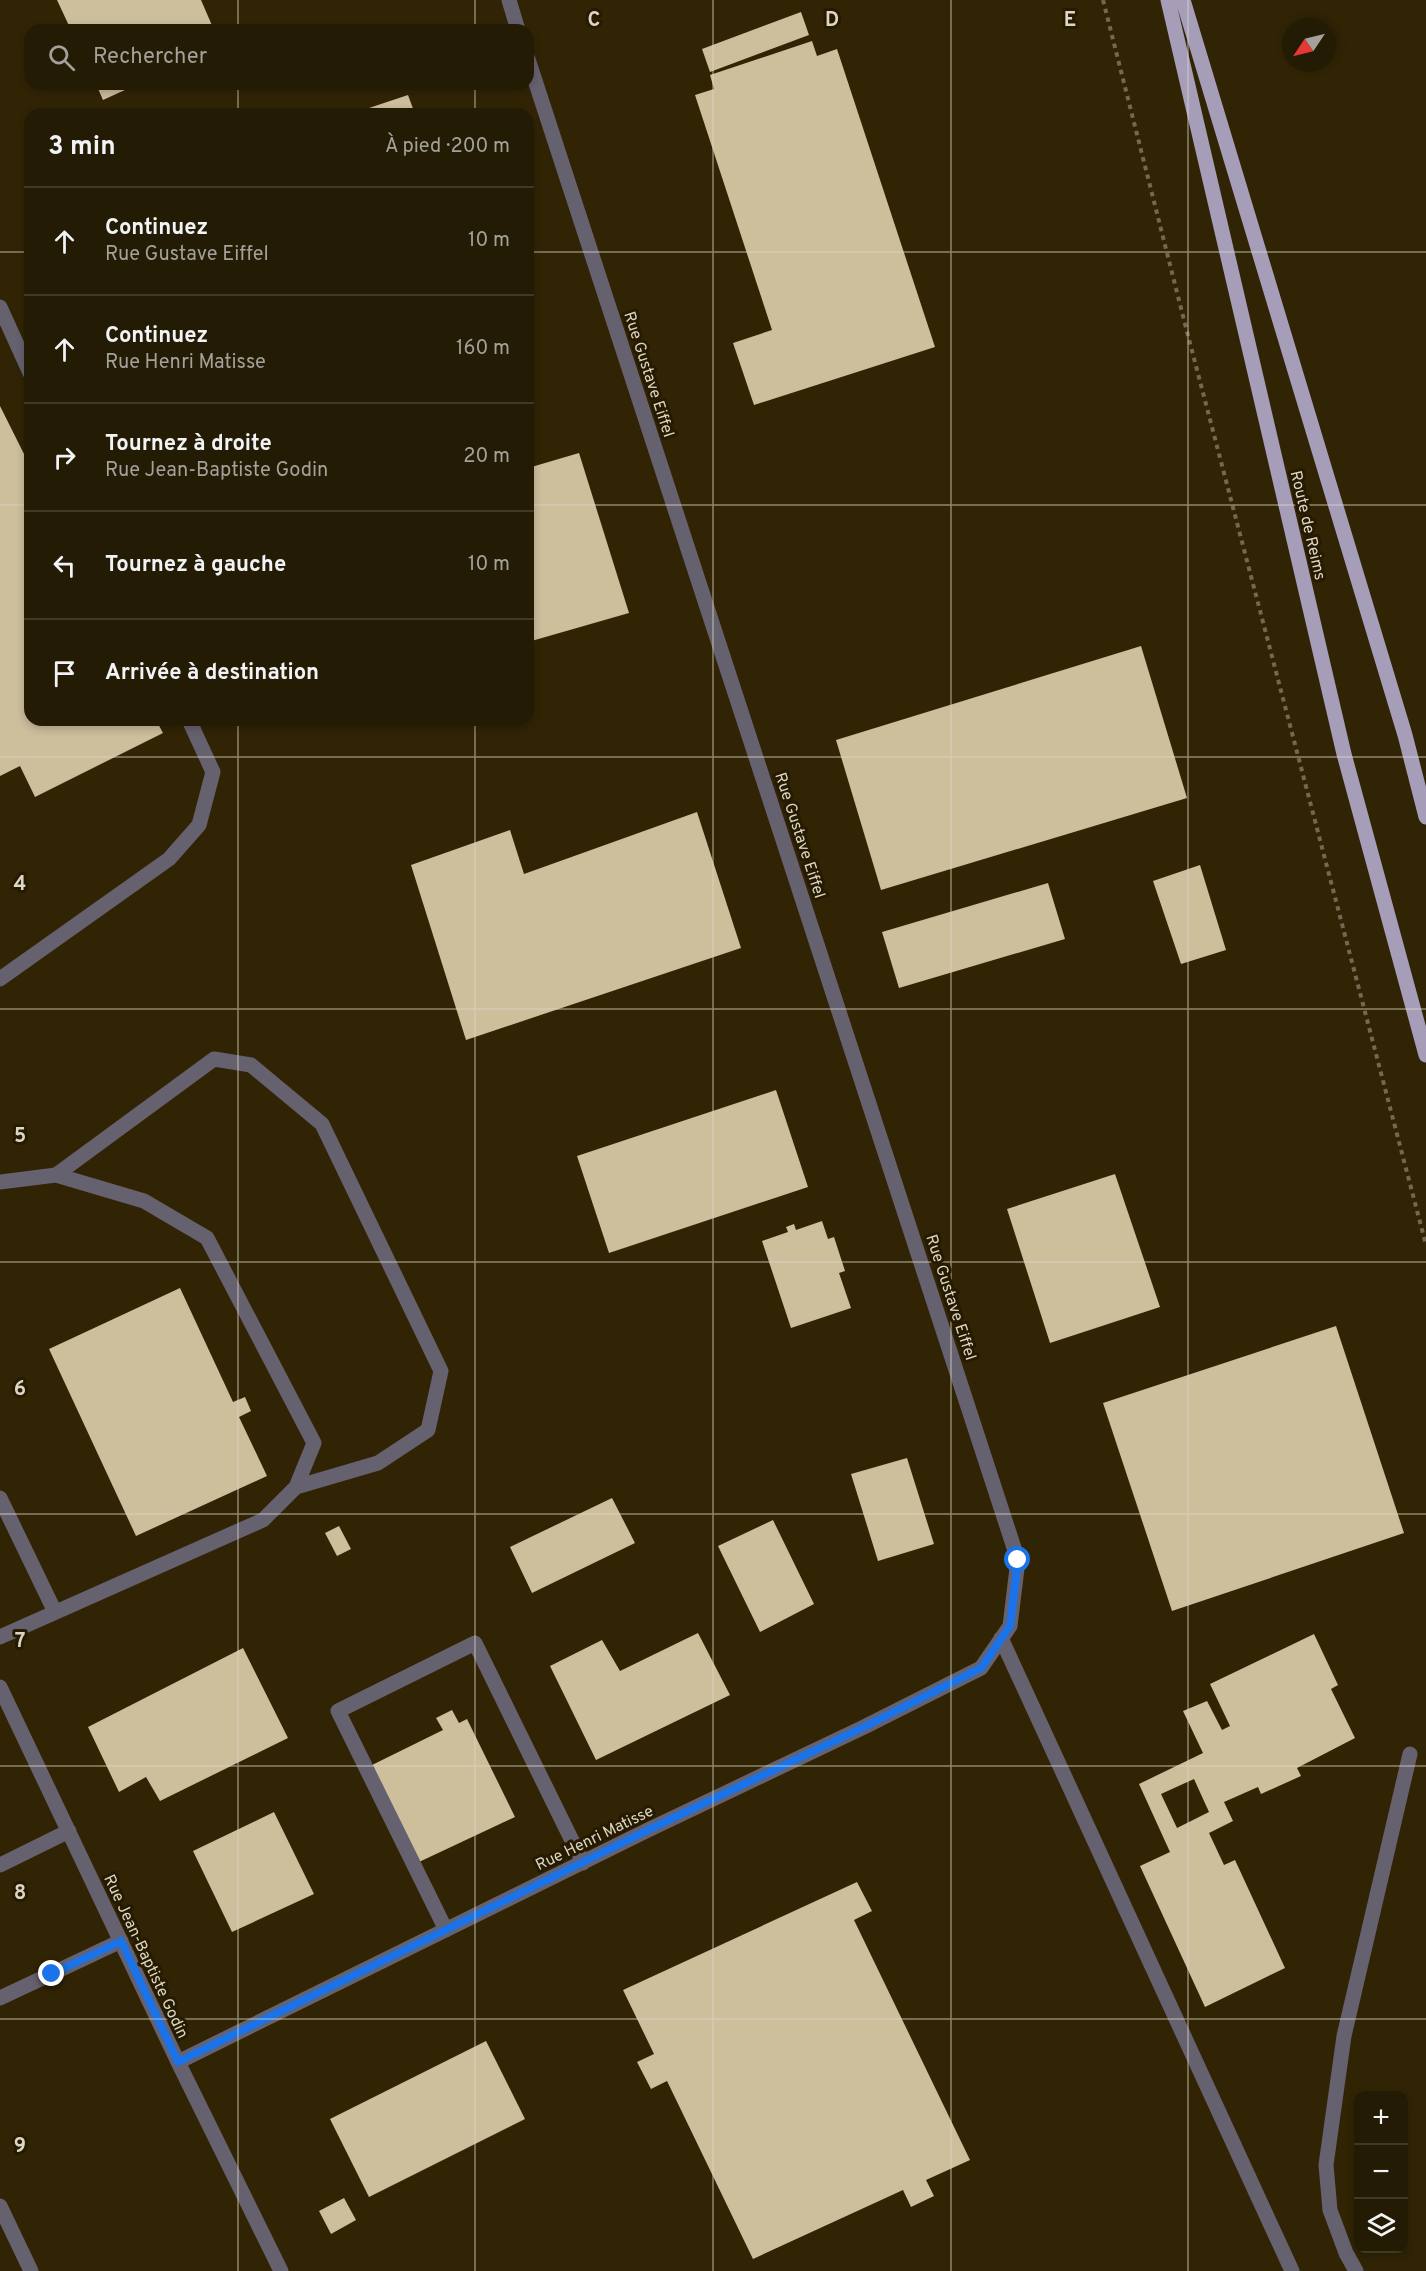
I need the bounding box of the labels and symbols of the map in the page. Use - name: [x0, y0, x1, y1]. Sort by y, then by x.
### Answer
- text: C: [588, 8, 600, 34]
- text: D: [825, 8, 839, 34]
- text: E: [1064, 8, 1076, 34]
- north arrow: [1282, 18, 1336, 72]
- street label: Rue Gustave Eiffel: [618, 309, 678, 440]
- street label: Route de Reims: [1285, 469, 1329, 582]
- street label: Rue Gustave Eiffel: [769, 770, 829, 901]
- text: 4: [14, 872, 26, 898]
- text: 5: [14, 1124, 26, 1150]
- street label: Rue Gustave Eiffel: [920, 1232, 980, 1363]
- text: 6: [14, 1377, 26, 1403]
- route start: [1004, 1546, 1030, 1572]
- text: 7: [15, 1629, 25, 1655]
- street label: Rue Henri Matisse: [533, 1802, 657, 1876]
- street label: Rue Jean-Baptiste Godin: [98, 1872, 192, 2042]
- text: 8: [14, 1881, 26, 1907]
- route end: [38, 1960, 64, 1986]
- text: 9: [14, 2134, 26, 2160]

